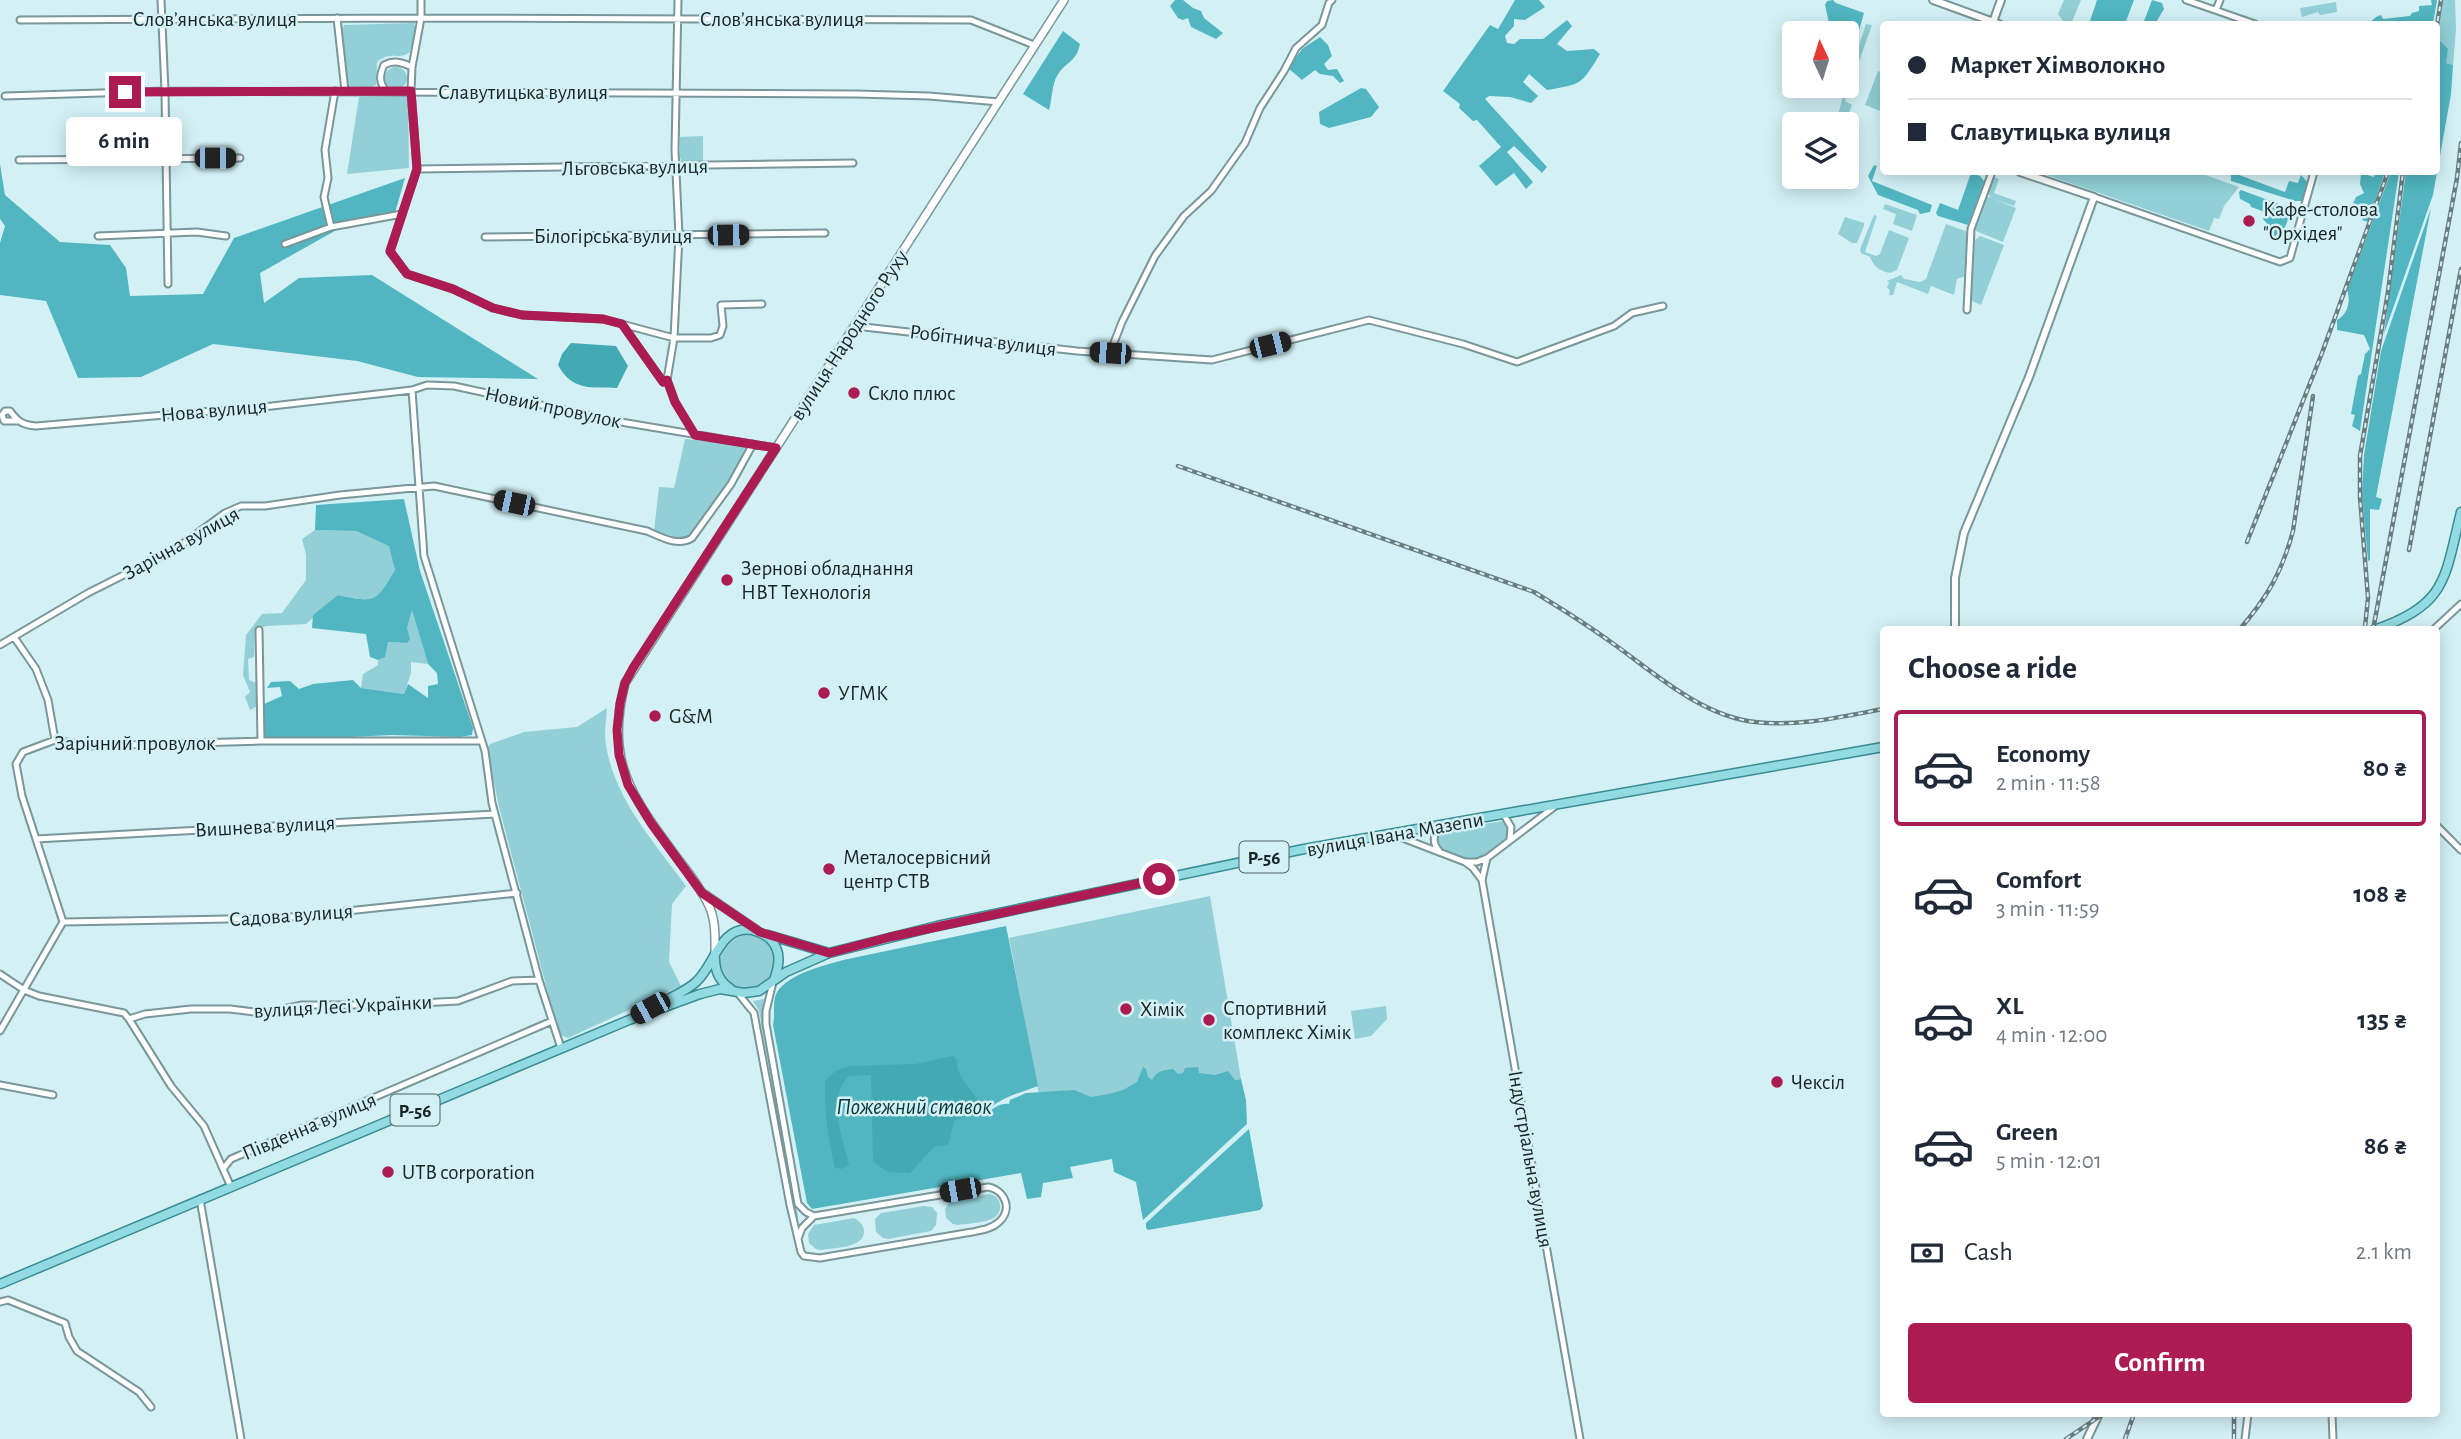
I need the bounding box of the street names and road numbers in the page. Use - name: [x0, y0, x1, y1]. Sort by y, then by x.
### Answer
- street label: Словʼянська вулиця: [133, 9, 297, 30]
- street label: Словʼянська вулиця: [700, 9, 864, 30]
- street label: Славутицька вулиця: [438, 82, 608, 103]
- street label: Льговська вулиця: [562, 156, 708, 179]
- street label: Білогірська вулиця: [534, 226, 692, 247]
- street label: вулиця Народного Руху: [787, 246, 912, 424]
- street label: Робітнича вулиця: [908, 321, 1058, 360]
- street label: Новий провулок: [483, 383, 623, 432]
- street label: Нова вулиця: [160, 395, 268, 426]
- street label: Зарічна вулиця: [120, 503, 243, 584]
- street label: Зарічний провулок: [54, 733, 216, 754]
- street label: вулиця Івана Мазепи: [1305, 809, 1485, 860]
- street label: Вишнева вулиця: [194, 812, 336, 841]
- road number: Р-56: [1240, 842, 1288, 872]
- street label: Садова вулиця: [228, 901, 354, 930]
- street label: вулиця Лесі Українки: [253, 991, 433, 1022]
- street label: Індустріальна вулиця: [1505, 1069, 1556, 1249]
- street label: Південна вулиця: [239, 1089, 379, 1164]
- road number: Р-56: [390, 1094, 440, 1126]

